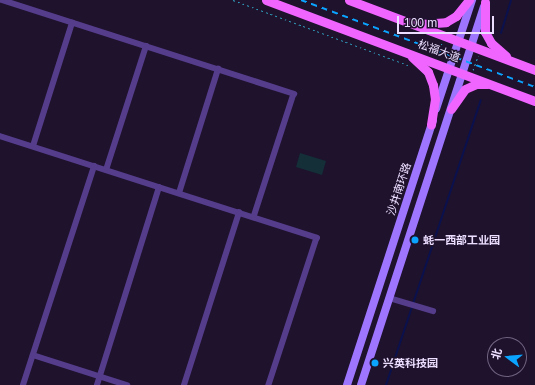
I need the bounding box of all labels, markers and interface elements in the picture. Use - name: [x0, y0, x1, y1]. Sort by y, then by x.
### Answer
- scale bar: [399, 8, 496, 34]
- text: 100 m: [404, 16, 437, 30]
- street label: 松福大道: [416, 37, 462, 65]
- street label: 沙井南环路: [384, 161, 414, 217]
- place label: 蚝一西部工业园: [423, 233, 500, 247]
- marker: 蚝一西部工业园: [410, 235, 420, 245]
- north arrow: [487, 337, 527, 377]
- text: 北: [489, 347, 504, 361]
- place label: 兴英科技园: [383, 356, 438, 370]
- marker: 兴英科技园: [370, 358, 380, 368]

